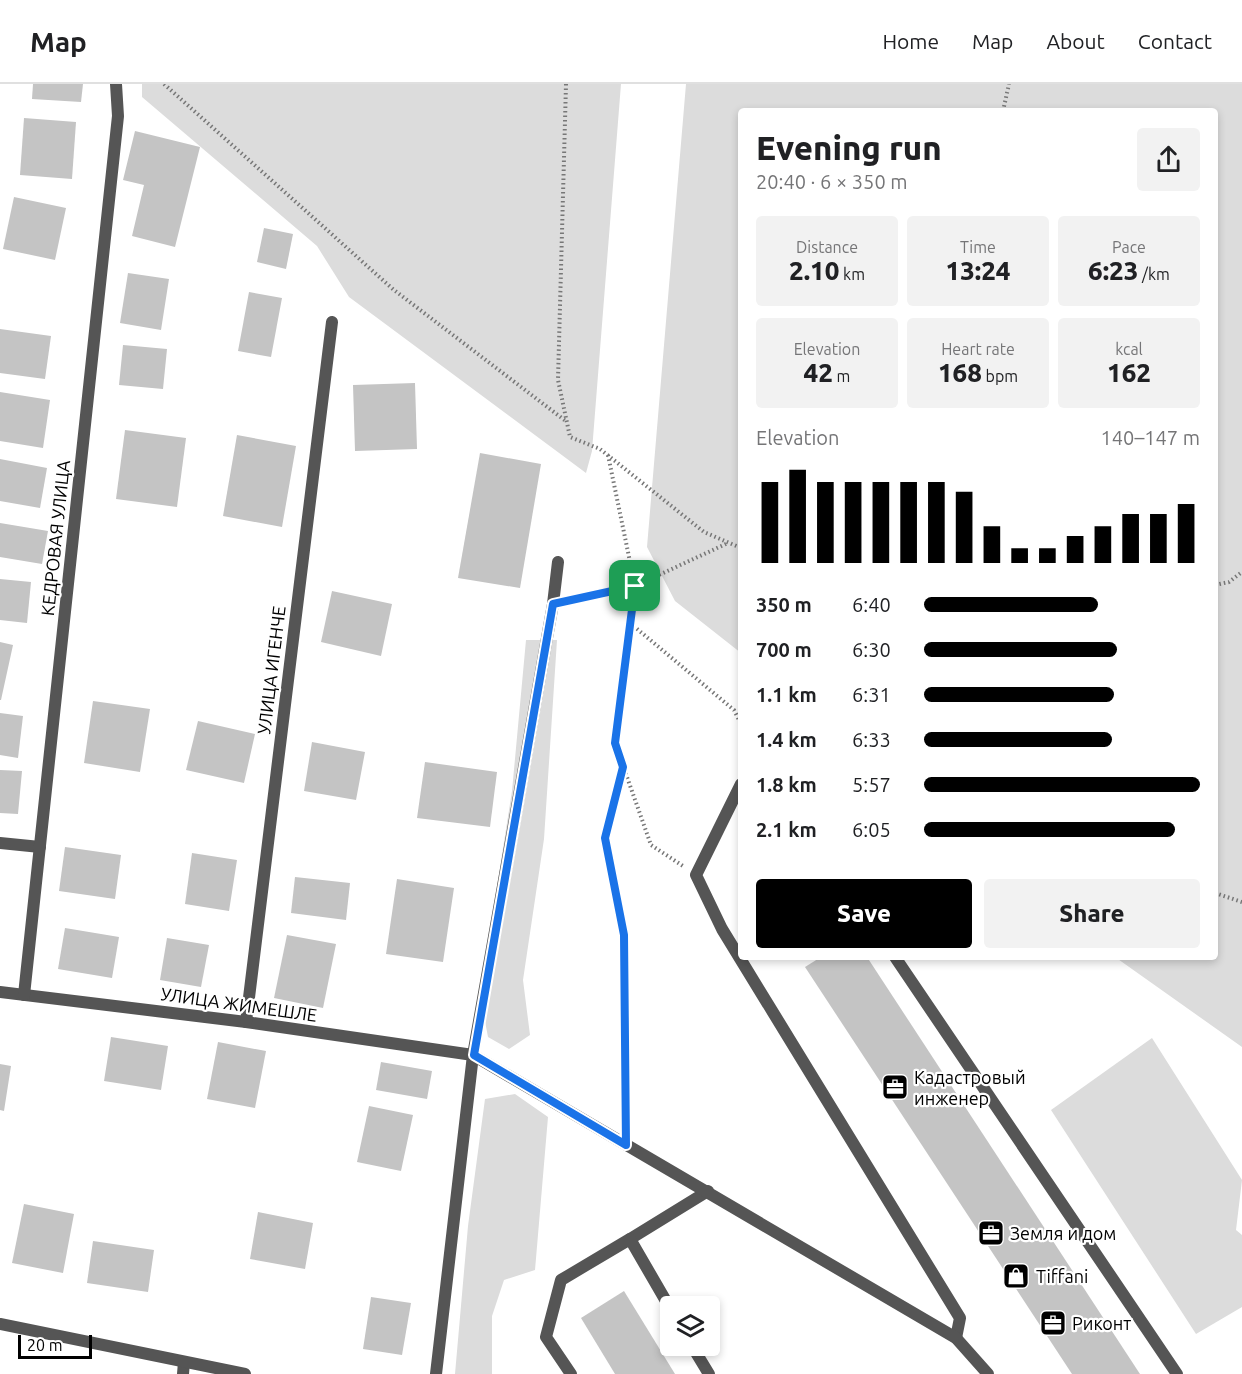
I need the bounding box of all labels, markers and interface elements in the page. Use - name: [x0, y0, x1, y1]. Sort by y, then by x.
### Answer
- text: Map: [30, 26, 87, 57]
- text: Home: [882, 29, 939, 53]
- text: Map: [972, 29, 1013, 53]
- text: About: [1046, 29, 1105, 53]
- text: Contact: [1138, 29, 1212, 53]
- button: share: [1137, 128, 1200, 191]
- text: Evening run: [756, 129, 942, 166]
- text: 20:40 · 6 × 350 m: [756, 170, 908, 193]
- text: Distance: [796, 238, 858, 256]
- text: Time: [960, 238, 996, 256]
- text: Pace: [1112, 238, 1146, 256]
- text: 2.10: [789, 256, 839, 285]
- text: 13:24: [945, 256, 1011, 285]
- text: 6:23: [1088, 256, 1138, 285]
- text: km: [839, 265, 865, 283]
- text: /km: [1138, 265, 1170, 283]
- text: Elevation: [794, 340, 860, 358]
- text: Heart rate: [941, 340, 1015, 358]
- text: kcal: [1115, 340, 1143, 358]
- text: 42: [804, 358, 833, 387]
- text: 168: [938, 358, 982, 387]
- text: 162: [1107, 358, 1151, 387]
- text: m: [833, 367, 850, 385]
- text: bpm: [982, 367, 1018, 385]
- text: Elevation: [756, 426, 839, 449]
- text: 140–147 m: [1101, 426, 1200, 449]
- street label: КЕДРОВАЯ УЛИЦА: [37, 459, 73, 617]
- pin: [609, 560, 660, 611]
- icon: arrive: [618, 569, 651, 602]
- text: 350 m: [756, 593, 812, 616]
- text: 6:40: [852, 593, 891, 616]
- street label: УЛИЦА ИГЕНЧЕ: [253, 605, 289, 735]
- text: 700 m: [756, 638, 812, 661]
- text: 6:30: [852, 638, 891, 661]
- text: 1.1 km: [756, 683, 817, 706]
- text: 6:31: [852, 683, 891, 706]
- text: 1.4 km: [756, 728, 817, 751]
- text: 6:33: [852, 728, 891, 751]
- text: 1.8 km: [756, 773, 817, 796]
- text: 5:57: [852, 773, 891, 796]
- text: 2.1 km: [756, 818, 817, 841]
- text: 6:05: [852, 818, 891, 841]
- button: Save: [756, 879, 972, 948]
- button: Share: [984, 879, 1200, 948]
- street label: УЛИЦА ЖИМЕШЛЕ: [160, 983, 318, 1025]
- place label: Кадастровый инженер: [914, 1067, 1026, 1108]
- office icon: Кадастровый инженер: [880, 1072, 910, 1102]
- office icon: Земля и дом: [976, 1218, 1006, 1248]
- place label: Земля и дом: [1010, 1223, 1116, 1243]
- shop icon: Tiffani: [1001, 1261, 1031, 1291]
- place label: Tiffani: [1036, 1266, 1088, 1286]
- map controls: [660, 1296, 720, 1356]
- button: layers: [660, 1296, 720, 1356]
- office icon: Риконт: [1038, 1308, 1068, 1338]
- place label: Риконт: [1072, 1313, 1131, 1333]
- scale bar: [18, 1332, 92, 1360]
- text: 20 m: [27, 1336, 63, 1354]

